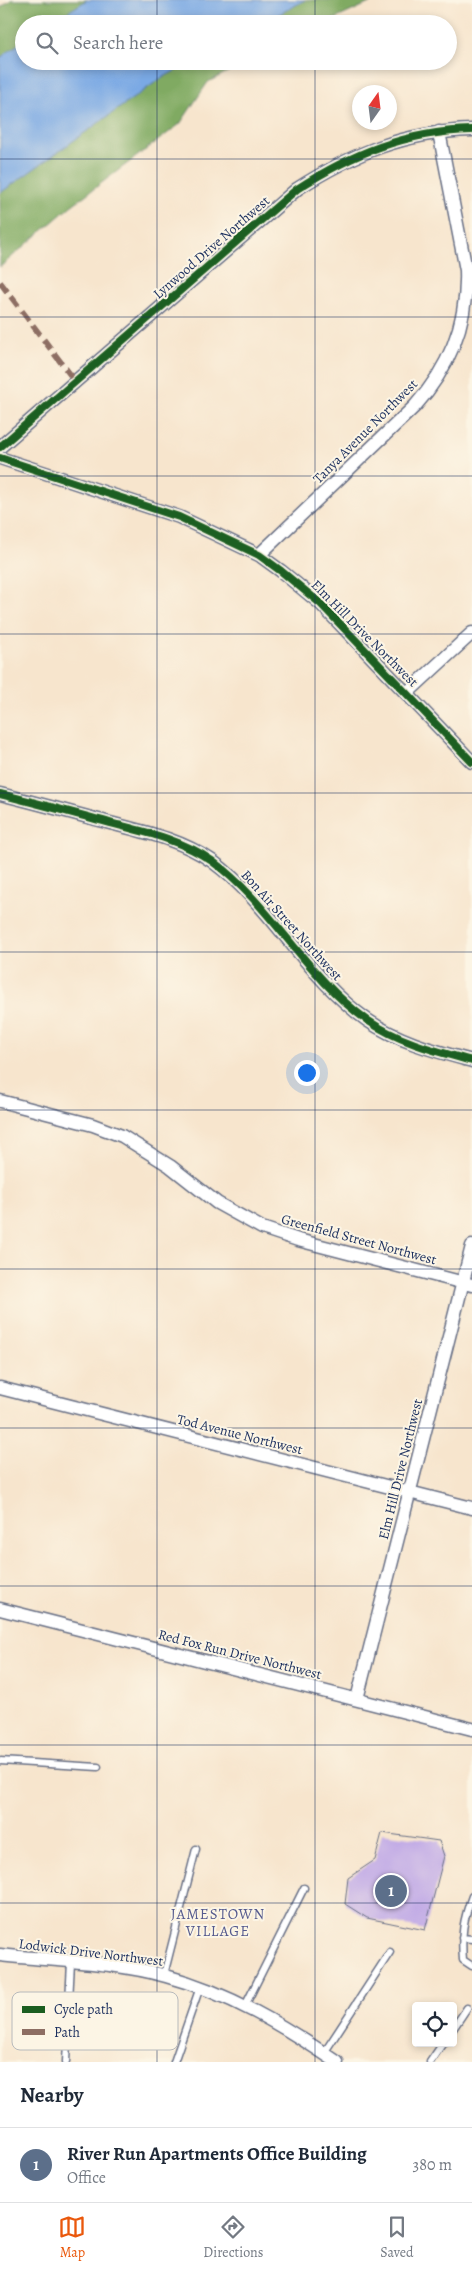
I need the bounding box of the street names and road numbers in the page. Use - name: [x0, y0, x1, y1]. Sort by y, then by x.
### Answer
- street label: Lynwood Drive Northwest: [149, 191, 274, 303]
- street label: Tanya Avenue Northwest: [309, 375, 422, 488]
- street label: Elm Hill Drive Northwest: [307, 576, 423, 691]
- street label: Bon Air Street Northwest: [237, 866, 347, 985]
- street label: Greenfield Street Northwest: [279, 1210, 439, 1269]
- street label: Elm Hill Drive Northwest: [374, 1396, 427, 1541]
- street label: Tod Avenue Northwest: [175, 1410, 305, 1459]
- street label: Red Fox Run Drive Northwest: [156, 1625, 324, 1684]
- street label: Lodwick Drive Northwest: [18, 1934, 165, 1971]

